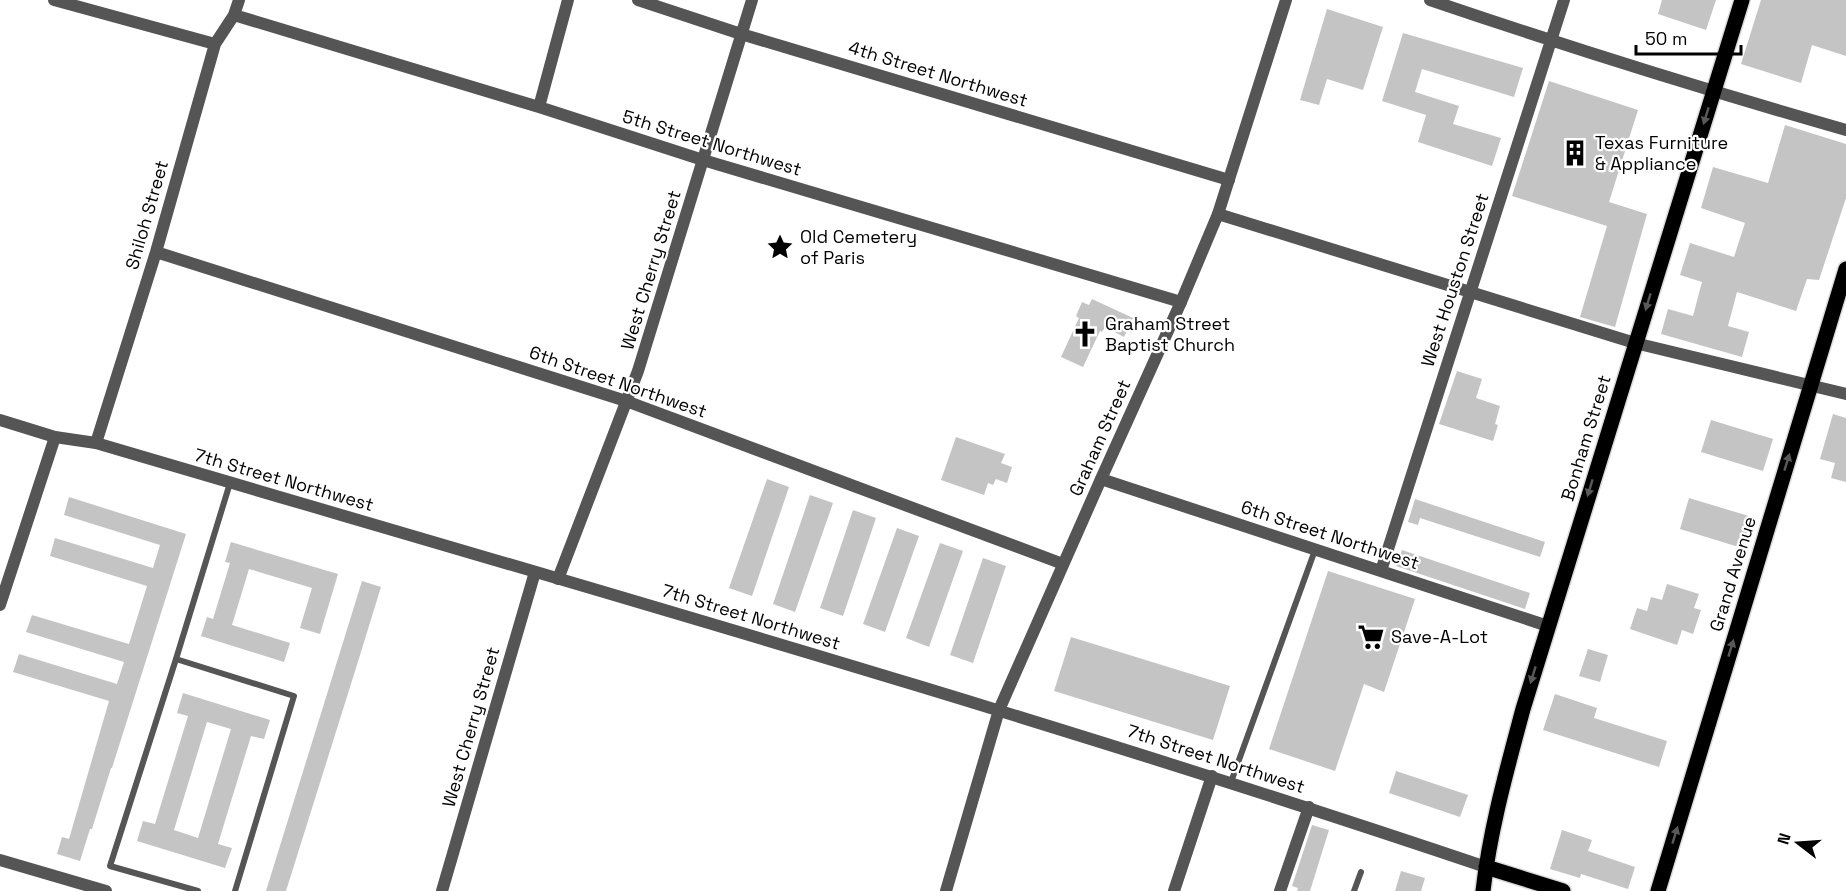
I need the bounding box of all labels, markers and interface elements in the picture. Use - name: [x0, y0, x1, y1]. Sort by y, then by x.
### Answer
- scale bar: [1636, 18, 1741, 56]
- text: 50 m: [1645, 27, 1687, 50]
- street label: 4th Street Northwest: [846, 35, 1031, 112]
- street label: 5th Street Northwest: [620, 104, 804, 181]
- one-way arrow: [1701, 107, 1711, 125]
- place label: Texas Furniture & Appliance: [1595, 131, 1728, 175]
- building icon: Texas Furniture & Appliance: [1560, 138, 1590, 168]
- street label: Shiloh Street: [120, 158, 173, 272]
- street label: West Cherry Street: [615, 187, 686, 352]
- street label: West Houston Street: [1416, 190, 1493, 370]
- place label: Old Cemetery of Paris: [800, 225, 917, 269]
- place icon: Old Cemetery of Paris: [765, 232, 795, 262]
- one-way arrow: [1643, 293, 1652, 311]
- place label: Graham Street Baptist Church: [1105, 312, 1235, 356]
- church icon: Graham Street Baptist Church: [1070, 319, 1100, 349]
- street label: 6th Street Northwest: [526, 340, 710, 423]
- street label: Bonham Street: [1555, 372, 1616, 504]
- street label: Graham Street: [1064, 376, 1136, 500]
- street label: 7th Street Northwest: [192, 443, 376, 516]
- one-way arrow: [1783, 452, 1792, 470]
- one-way arrow: [1585, 479, 1595, 497]
- street label: 6th Street Northwest: [1238, 495, 1422, 574]
- street label: Grand Avenue: [1704, 513, 1761, 634]
- street label: 7th Street Northwest: [659, 578, 843, 655]
- supermarket icon: Save-A-Lot: [1356, 622, 1386, 652]
- place label: Save-A-Lot: [1391, 625, 1488, 648]
- one-way arrow: [1727, 639, 1736, 657]
- street label: West Cherry Street: [437, 644, 504, 810]
- one-way arrow: [1528, 666, 1537, 684]
- street label: 7th Street Northwest: [1125, 719, 1308, 798]
- north arrow: [1768, 813, 1828, 873]
- one-way arrow: [1670, 826, 1680, 844]
- text: N: [1773, 831, 1796, 847]

